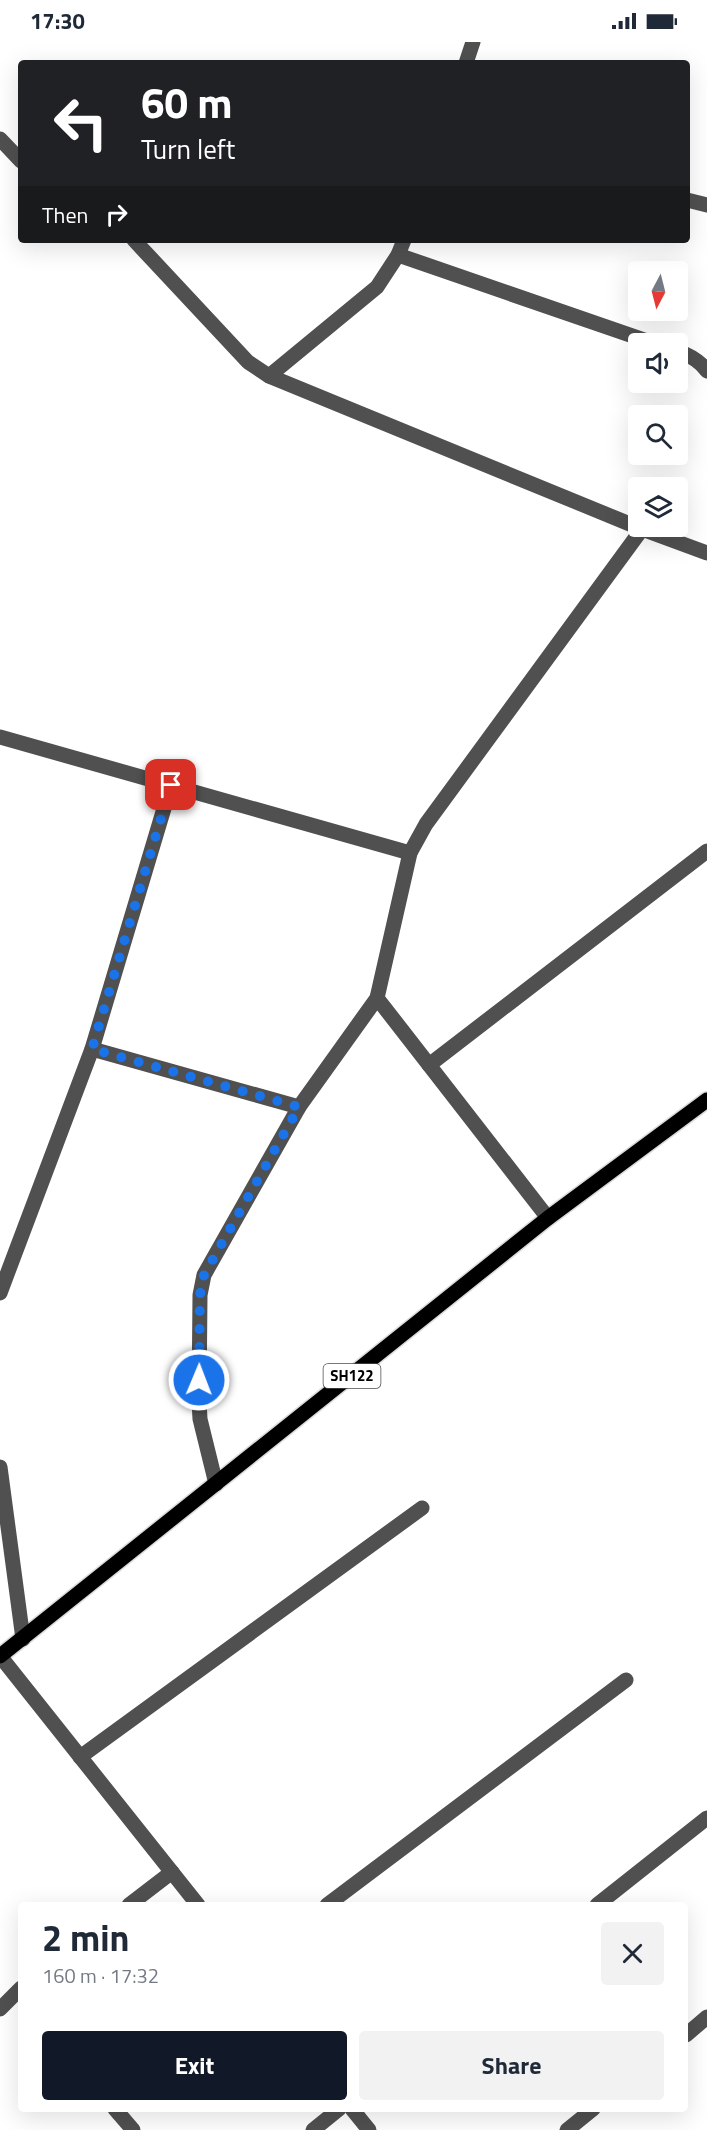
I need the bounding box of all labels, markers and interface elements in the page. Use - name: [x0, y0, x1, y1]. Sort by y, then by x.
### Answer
- text: 17:30: [30, 4, 85, 38]
- text: 60 m: [141, 70, 233, 134]
- icon: left: [42, 84, 120, 162]
- text: Turn left: [141, 128, 235, 169]
- text: Then: [42, 198, 88, 232]
- icon: right: [100, 198, 133, 231]
- north arrow: [628, 261, 688, 321]
- map controls: [628, 261, 688, 537]
- button: sound: [628, 333, 688, 393]
- button: search: [628, 405, 688, 465]
- button: layers: [628, 477, 688, 537]
- pin: [145, 759, 196, 810]
- icon: arrive: [154, 768, 187, 801]
- position arrow: [167, 1348, 231, 1412]
- road number: SH122: [324, 1364, 380, 1388]
- text: 2 min: [42, 1910, 129, 1965]
- button: close: [601, 1922, 664, 1985]
- text: 160 m · 17:32: [42, 1960, 159, 1991]
- button: Exit: [42, 2031, 347, 2100]
- button: Share: [359, 2031, 664, 2100]

